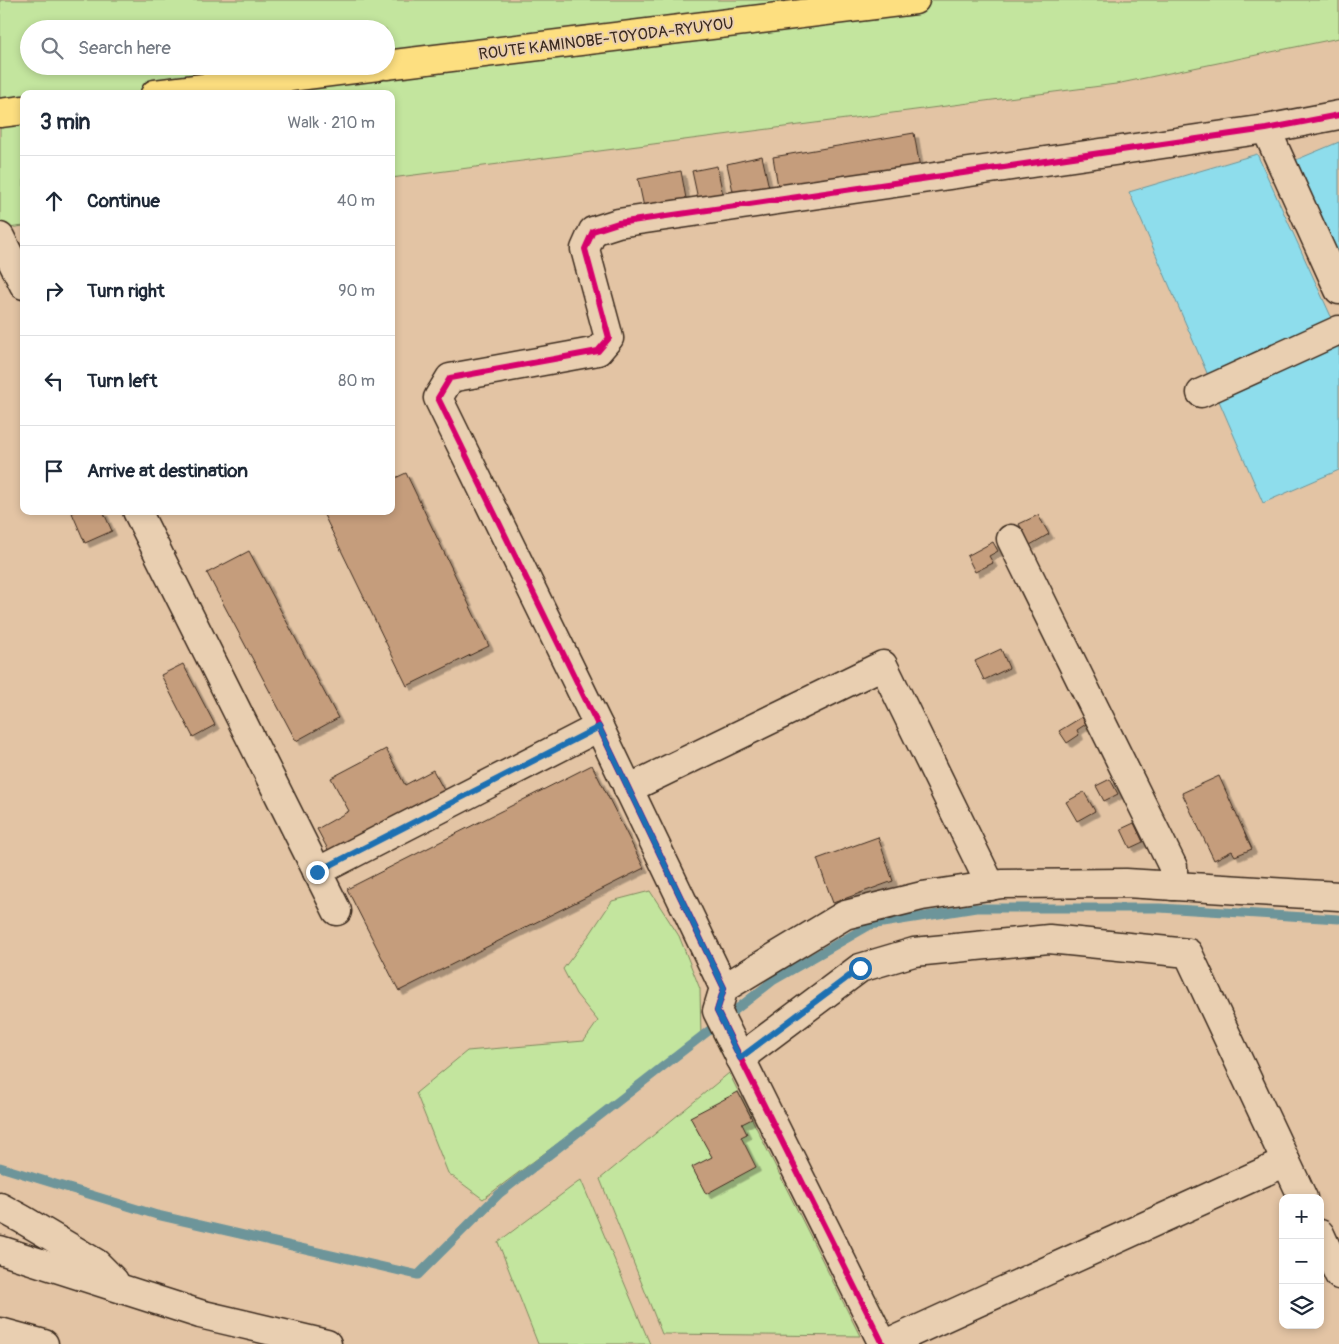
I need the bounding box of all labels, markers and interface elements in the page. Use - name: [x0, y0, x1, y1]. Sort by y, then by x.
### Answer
- street label: ROUTE KAMINOBE-TOYODA-RYUYOU: [477, 13, 735, 65]
- search box: [20, 20, 395, 75]
- icon: search: [38, 34, 66, 62]
- text: Search here: [78, 36, 171, 60]
- text: 3 min: [40, 109, 90, 136]
- text: Walk · 210 m: [287, 113, 375, 133]
- icon: ahead: [40, 187, 68, 215]
- text: Continue: [87, 189, 160, 213]
- text: 40 m: [337, 191, 375, 211]
- icon: right: [40, 277, 68, 305]
- text: Turn right: [87, 279, 165, 303]
- text: 90 m: [338, 281, 375, 301]
- icon: left: [40, 367, 68, 395]
- text: Turn left: [87, 369, 157, 393]
- text: 80 m: [338, 371, 375, 391]
- icon: arrive: [40, 457, 68, 485]
- text: Arrive at destination: [87, 459, 248, 483]
- route end: [306, 861, 329, 884]
- route start: [849, 957, 872, 980]
- map controls: [1279, 1194, 1324, 1329]
- button: +: [1279, 1194, 1324, 1239]
- button: −: [1279, 1239, 1324, 1284]
- button: layers: [1279, 1284, 1324, 1329]

